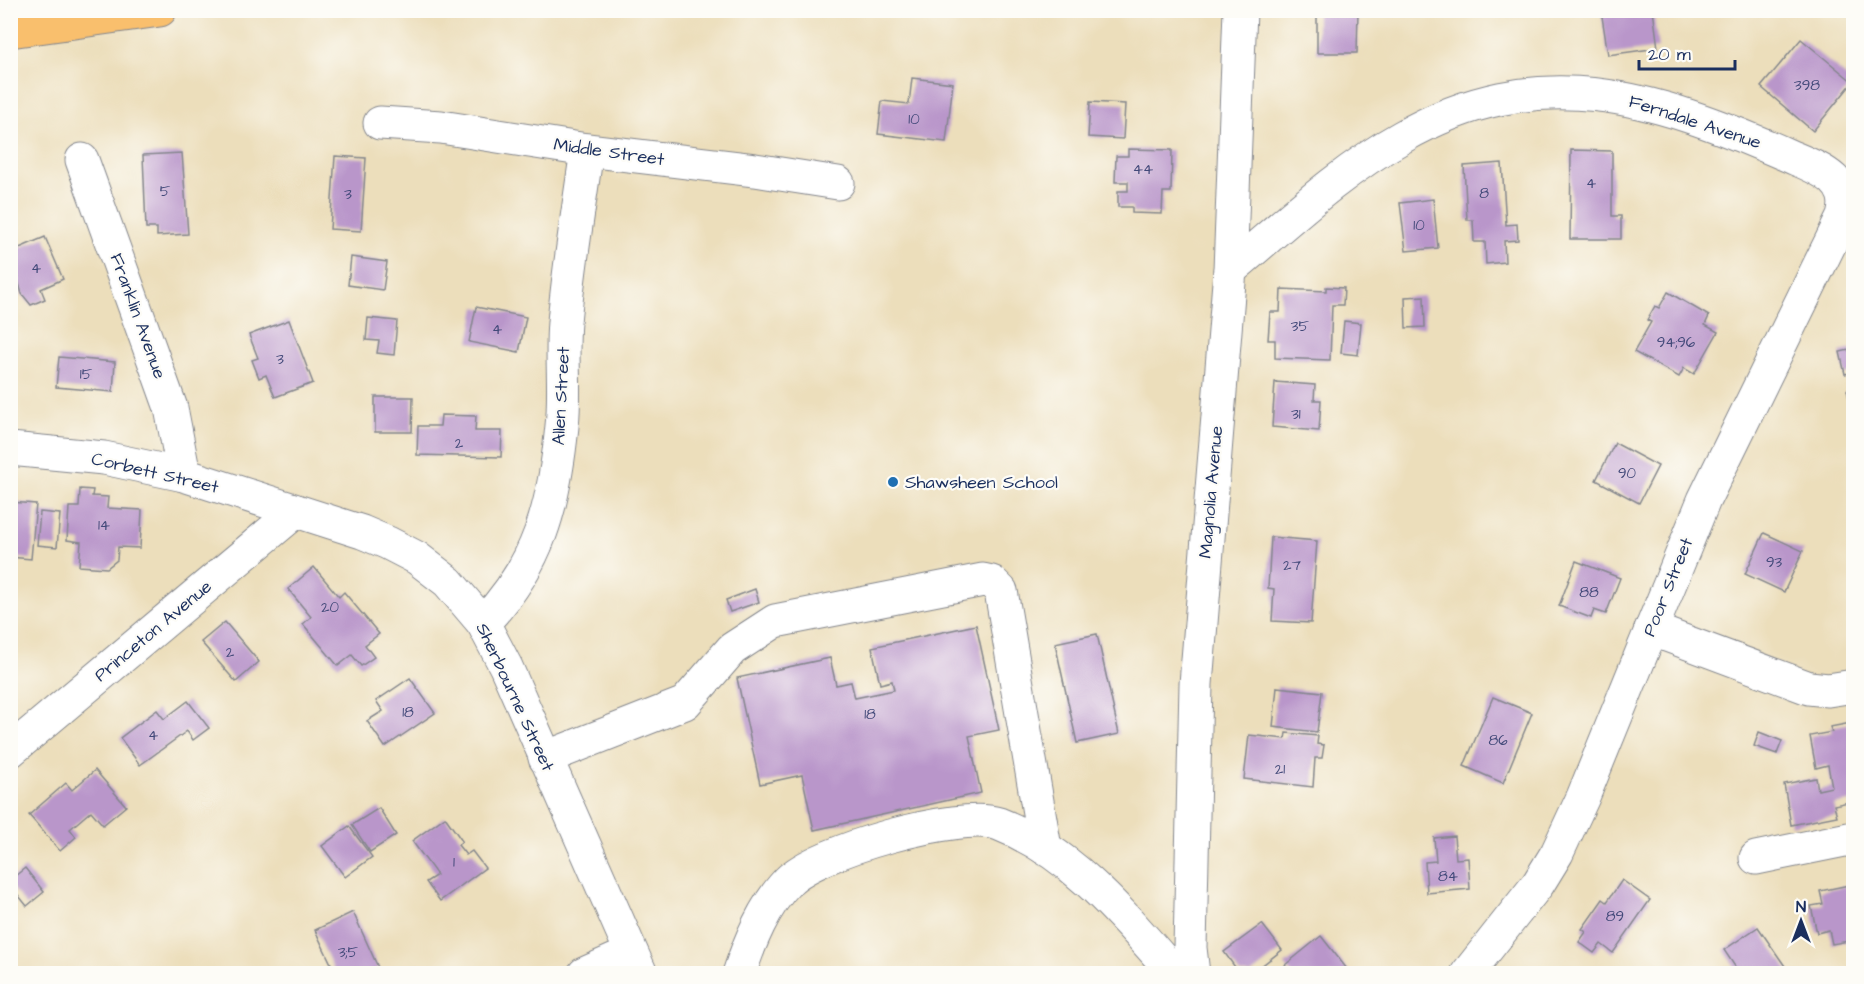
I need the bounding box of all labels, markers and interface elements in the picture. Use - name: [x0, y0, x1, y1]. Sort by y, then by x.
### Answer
- scale bar: [1639, 33, 1735, 71]
- text: 20 m: [1648, 42, 1691, 67]
- house number: 398: [1794, 75, 1820, 96]
- street label: Ferndale Avenue: [1626, 89, 1765, 155]
- house number: 10: [908, 109, 920, 130]
- street label: Middle Street: [552, 132, 667, 172]
- house number: 44: [1133, 159, 1153, 180]
- house number: 4: [1586, 173, 1596, 194]
- house number: 5: [160, 181, 171, 202]
- house number: 8: [1479, 183, 1489, 204]
- house number: 3: [344, 184, 352, 205]
- house number: 10: [1413, 215, 1425, 236]
- street label: Franklin Avenue: [104, 250, 172, 382]
- house number: 4: [31, 258, 41, 279]
- house number: 35: [1291, 316, 1309, 337]
- house number: 4: [492, 319, 502, 340]
- house number: 94;96: [1657, 332, 1696, 353]
- street label: Allen Street: [546, 345, 576, 446]
- house number: 3: [276, 349, 284, 370]
- house number: 15: [80, 364, 93, 385]
- house number: 31: [1291, 404, 1301, 425]
- street label: Magnolia Avenue: [1193, 424, 1230, 559]
- house number: 2: [455, 433, 464, 454]
- street label: Corbett Street: [89, 446, 222, 500]
- house number: 90: [1618, 463, 1637, 484]
- place label: Shawsheen School: [905, 470, 1058, 495]
- marker: Shawsheen School: [886, 475, 900, 489]
- house number: 14: [98, 515, 110, 536]
- street label: Poor Street: [1637, 533, 1699, 640]
- house number: 93: [1766, 552, 1782, 573]
- house number: 27: [1283, 555, 1301, 576]
- street label: Princeton Avenue: [89, 574, 217, 688]
- house number: 88: [1579, 582, 1599, 603]
- house number: 20: [321, 597, 340, 618]
- street label: Sherbourne Street: [470, 619, 561, 776]
- house number: 2: [226, 642, 235, 663]
- house number: 18: [402, 702, 414, 723]
- house number: 18: [864, 704, 876, 725]
- house number: 4: [148, 725, 158, 746]
- house number: 86: [1488, 730, 1508, 751]
- house number: 21: [1275, 759, 1285, 780]
- house number: 1: [453, 852, 455, 873]
- house number: 84: [1438, 866, 1458, 887]
- north arrow: [1771, 891, 1831, 951]
- text: N: [1796, 896, 1806, 918]
- house number: 89: [1606, 906, 1624, 927]
- house number: 3;5: [338, 942, 358, 963]

